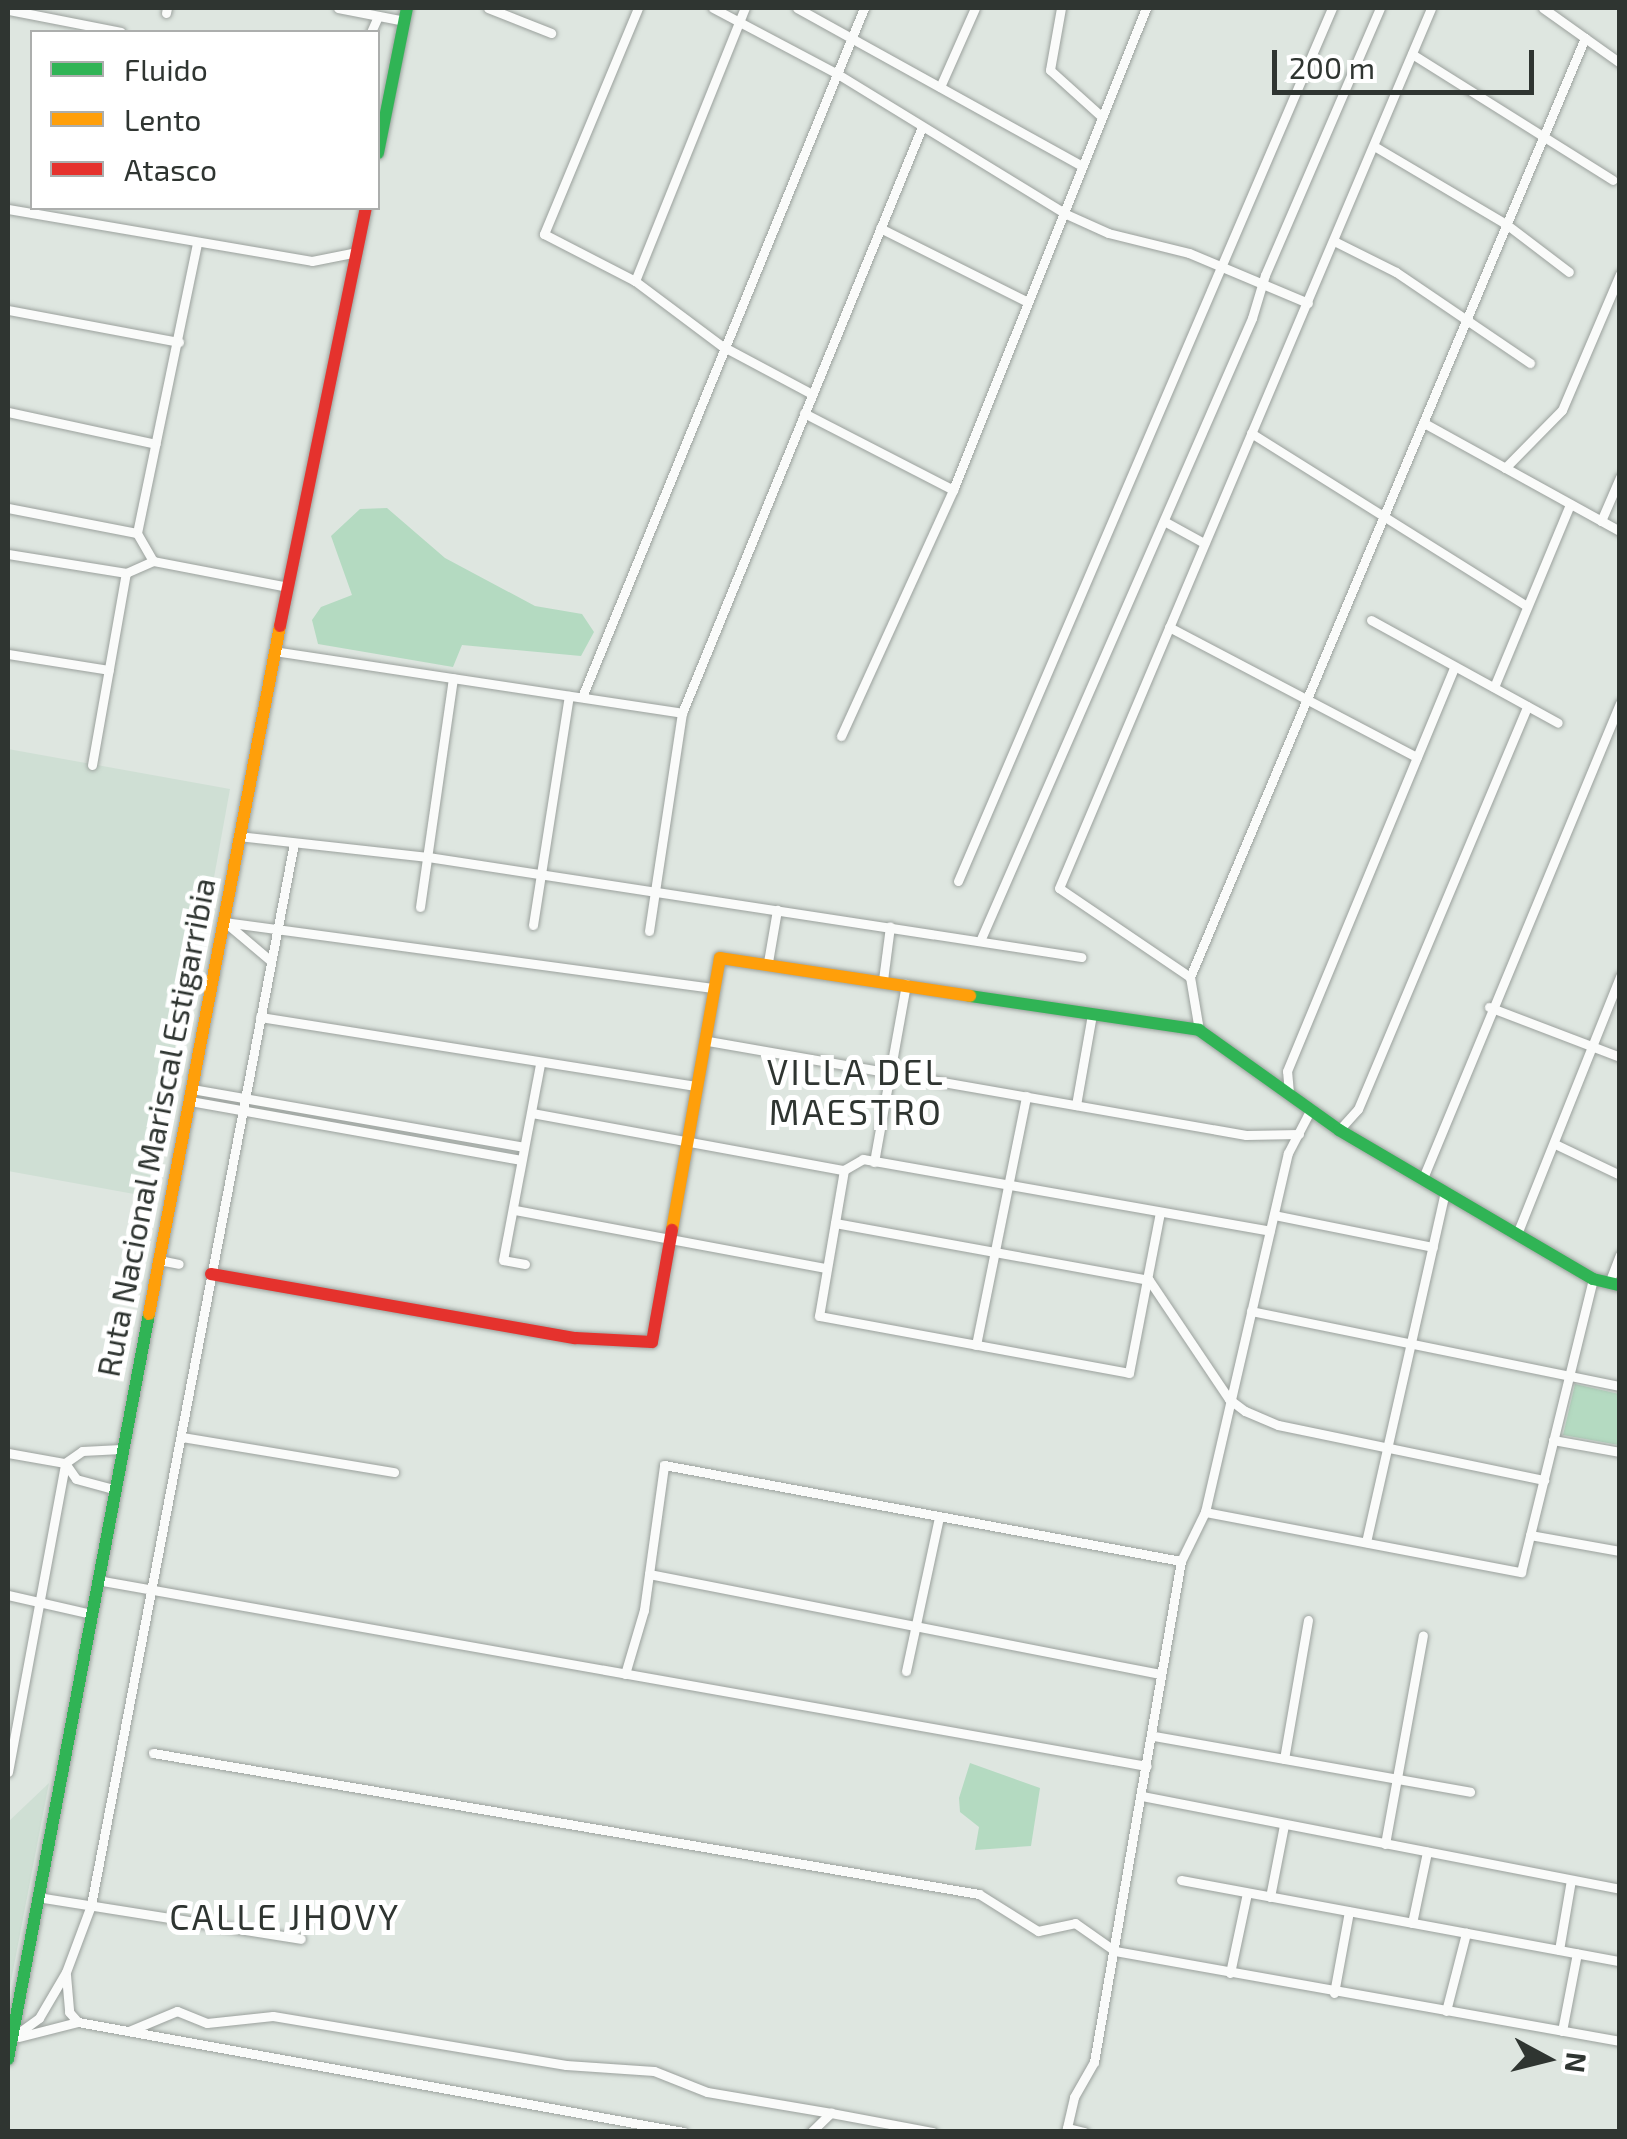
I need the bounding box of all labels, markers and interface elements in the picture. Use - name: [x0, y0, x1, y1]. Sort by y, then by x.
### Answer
- legend: [30, 30, 380, 210]
- scale bar: [1277, 30, 1540, 92]
- text: 200 m: [1289, 49, 1375, 85]
- text: Fluido: [124, 51, 208, 87]
- text: Lento: [124, 101, 201, 137]
- text: Atasco: [124, 151, 217, 187]
- street label: Ruta Nacional Mariscal Estigarribia: [88, 874, 222, 1380]
- district label: VILLA DEL MAESTRO: [766, 1050, 946, 1132]
- district label: CALLE JHOVY: [169, 1895, 401, 1937]
- north arrow: [1497, 2009, 1597, 2109]
- text: N: [1559, 2051, 1595, 2075]

